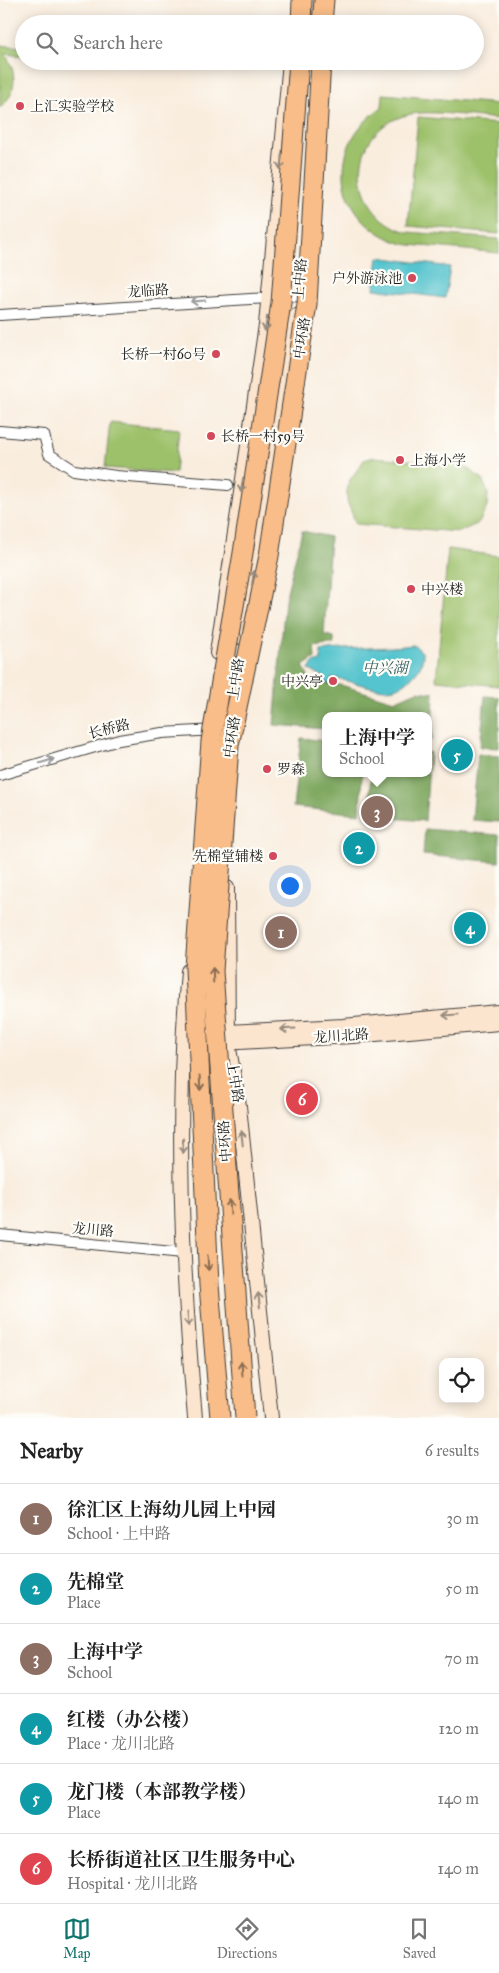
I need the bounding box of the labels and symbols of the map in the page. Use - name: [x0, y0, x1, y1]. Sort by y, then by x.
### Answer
- place label: 上汇实验学校: [30, 98, 114, 115]
- marker: 上汇实验学校: [14, 100, 26, 112]
- one-way arrow: [276, 154, 286, 170]
- street label: 上中路: [290, 257, 310, 301]
- place label: 户外游泳池: [332, 270, 402, 287]
- marker: 户外游泳池: [406, 272, 418, 284]
- street label: 龙临路: [126, 281, 170, 301]
- one-way arrow: [190, 297, 206, 306]
- one-way arrow: [261, 316, 271, 332]
- street label: 中环路: [290, 316, 314, 360]
- place label: 长桥一村60号: [121, 346, 206, 363]
- marker: 长桥一村60号: [210, 348, 222, 360]
- place label: 长桥一村59号: [221, 428, 305, 445]
- marker: 长桥一村59号: [205, 430, 217, 442]
- place label: 上海小学: [410, 452, 466, 469]
- marker: 上海小学: [394, 454, 406, 466]
- one-way arrow: [236, 476, 246, 492]
- one-way arrow: [248, 570, 258, 586]
- place label: 中兴楼: [421, 581, 463, 598]
- marker: 中兴楼: [405, 583, 417, 595]
- street label: 上中路: [224, 657, 248, 701]
- water label: 中兴湖: [362, 659, 410, 677]
- place label: 中兴亭: [281, 673, 323, 690]
- marker: 中兴亭: [327, 675, 339, 687]
- street label: 中环路: [220, 715, 244, 759]
- street label: 长桥路: [87, 716, 131, 742]
- pin: 5: [441, 736, 473, 774]
- one-way arrow: [38, 755, 54, 765]
- place label: 罗森: [277, 761, 305, 778]
- marker: 罗森: [261, 763, 273, 775]
- pin: 3: [361, 793, 393, 831]
- pin: 2: [343, 829, 375, 867]
- place label: 先棉堂辅楼: [193, 848, 263, 865]
- marker: 先棉堂辅楼: [267, 850, 279, 862]
- your location: [277, 873, 303, 899]
- pin: 4: [454, 909, 486, 947]
- pin: 1: [265, 913, 297, 951]
- one-way arrow: [209, 968, 218, 984]
- one-way arrow: [443, 1010, 459, 1019]
- one-way arrow: [281, 1024, 297, 1033]
- street label: 龙川北路: [312, 1026, 370, 1046]
- street label: 上中路: [223, 1060, 247, 1104]
- one-way arrow: [196, 1075, 205, 1091]
- pin: 6: [286, 1080, 318, 1118]
- street label: 中环路: [215, 1119, 235, 1163]
- one-way arrow: [237, 1131, 247, 1147]
- one-way arrow: [178, 1138, 188, 1154]
- one-way arrow: [225, 1200, 235, 1216]
- street label: 龙川路: [71, 1220, 115, 1240]
- one-way arrow: [204, 1255, 213, 1271]
- one-way arrow: [254, 1292, 264, 1308]
- one-way arrow: [183, 1311, 193, 1327]
- one-way arrow: [237, 1362, 247, 1378]

